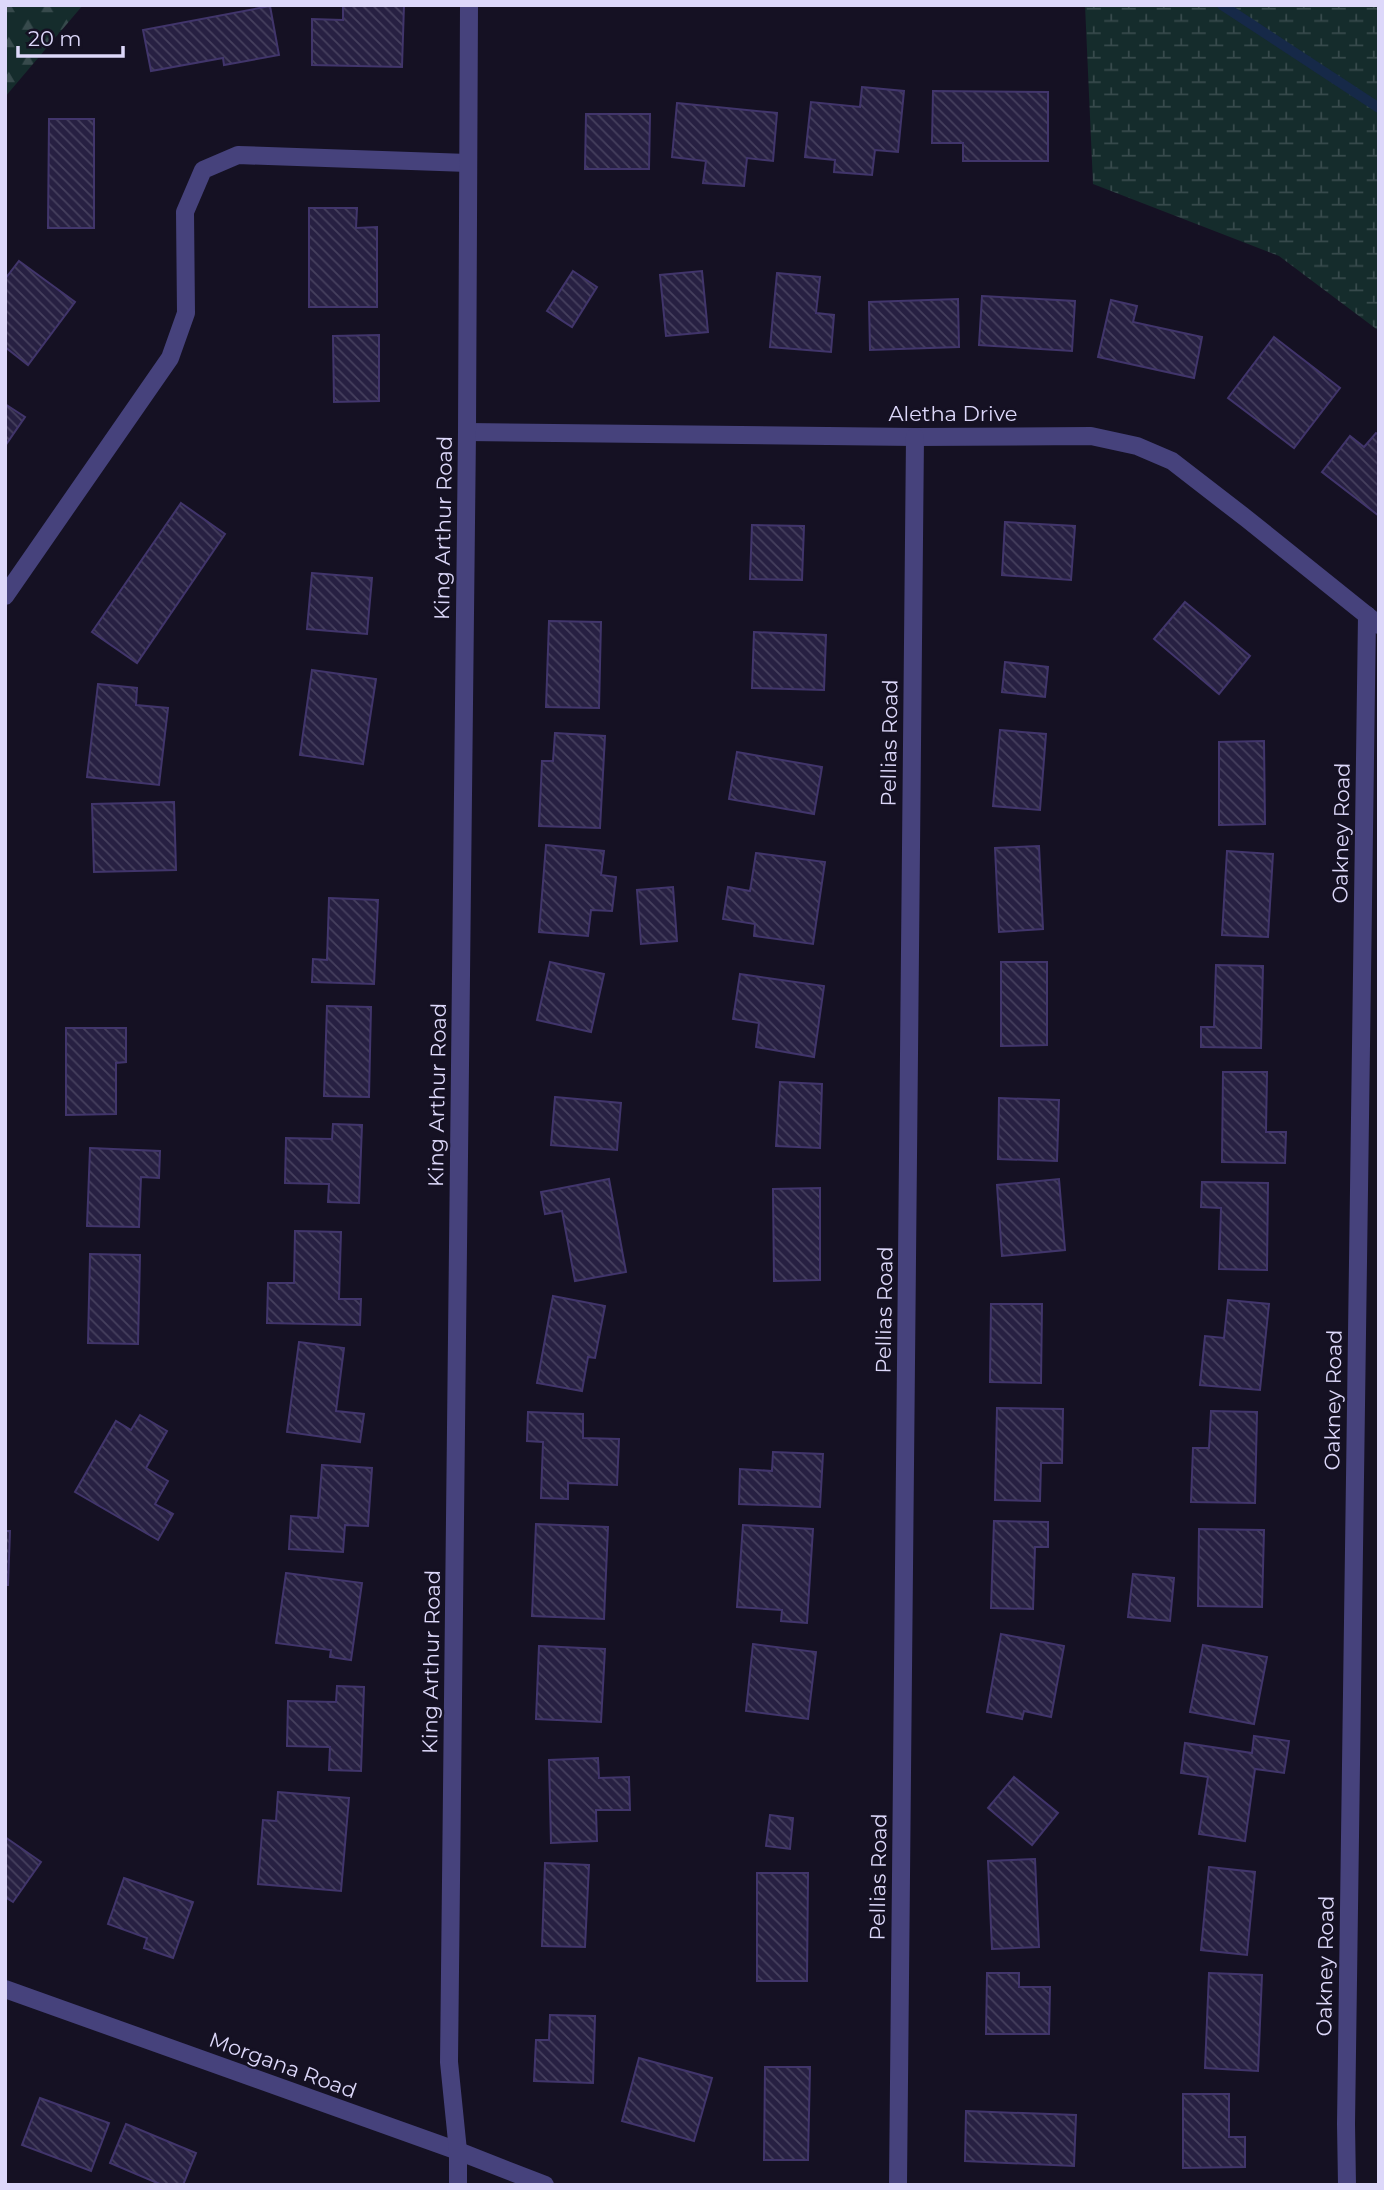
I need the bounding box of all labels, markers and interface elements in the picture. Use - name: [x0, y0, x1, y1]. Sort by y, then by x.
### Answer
- scale bar: [18, 14, 122, 58]
- text: 20 m: [28, 26, 82, 51]
- street label: Aletha Drive: [888, 401, 1018, 426]
- street label: King Arthur Road: [429, 436, 457, 620]
- street label: Pellias Road: [875, 679, 903, 807]
- street label: Oakney Road: [1327, 762, 1355, 904]
- street label: King Arthur Road: [423, 1003, 451, 1187]
- street label: Pellias Road: [870, 1246, 898, 1374]
- street label: Oakney Road: [1319, 1329, 1347, 1471]
- street label: King Arthur Road: [417, 1570, 445, 1754]
- street label: Pellias Road: [864, 1813, 892, 1941]
- street label: Oakney Road: [1311, 1895, 1339, 2037]
- street label: Morgana Road: [206, 2027, 360, 2103]

